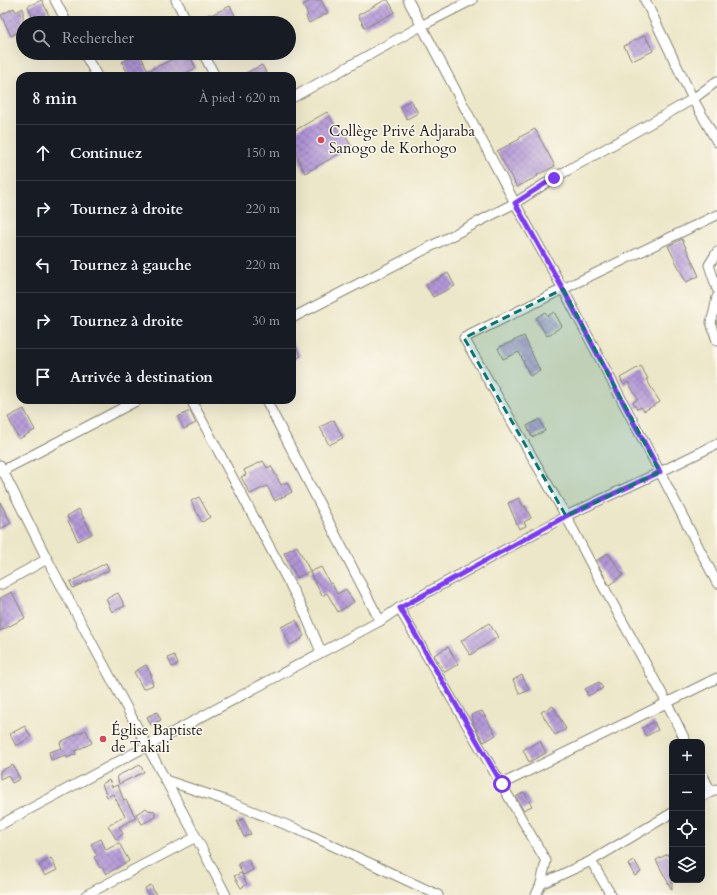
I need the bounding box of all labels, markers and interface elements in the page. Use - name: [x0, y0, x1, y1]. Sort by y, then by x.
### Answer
- search box: [16, 16, 296, 60]
- icon: search: [30, 27, 52, 49]
- text: Rechercher: [62, 28, 134, 48]
- text: 8 min: [32, 87, 77, 110]
- text: À pied · 620 m: [199, 89, 280, 107]
- place label: Collège Privé Adjaraba Sanogo de Korhogo: [329, 121, 476, 158]
- marker: Collège Privé Adjaraba Sanogo de Korhogo: [316, 135, 326, 145]
- icon: ahead: [32, 142, 54, 164]
- text: Continuez: [70, 143, 142, 163]
- text: 150 m: [246, 144, 280, 162]
- route end: [545, 169, 563, 187]
- icon: right: [32, 198, 54, 220]
- text: Tournez à droite: [70, 199, 183, 219]
- text: 220 m: [246, 200, 280, 218]
- icon: left: [32, 254, 54, 276]
- text: Tournez à gauche: [70, 255, 192, 275]
- text: 220 m: [246, 256, 280, 274]
- icon: right: [32, 310, 54, 332]
- text: Tournez à droite: [70, 311, 183, 331]
- text: 30 m: [252, 312, 280, 330]
- icon: arrive: [32, 366, 54, 388]
- text: Arrivée à destination: [70, 367, 213, 387]
- place label: Église Baptiste de Takali: [111, 720, 203, 757]
- marker: Église Baptiste de Takali: [98, 734, 108, 744]
- map controls: [669, 739, 705, 883]
- button: +: [669, 739, 705, 775]
- route start: [493, 775, 511, 793]
- button: −: [669, 775, 705, 811]
- button: locate: [669, 811, 705, 847]
- button: layers: [669, 847, 705, 883]

